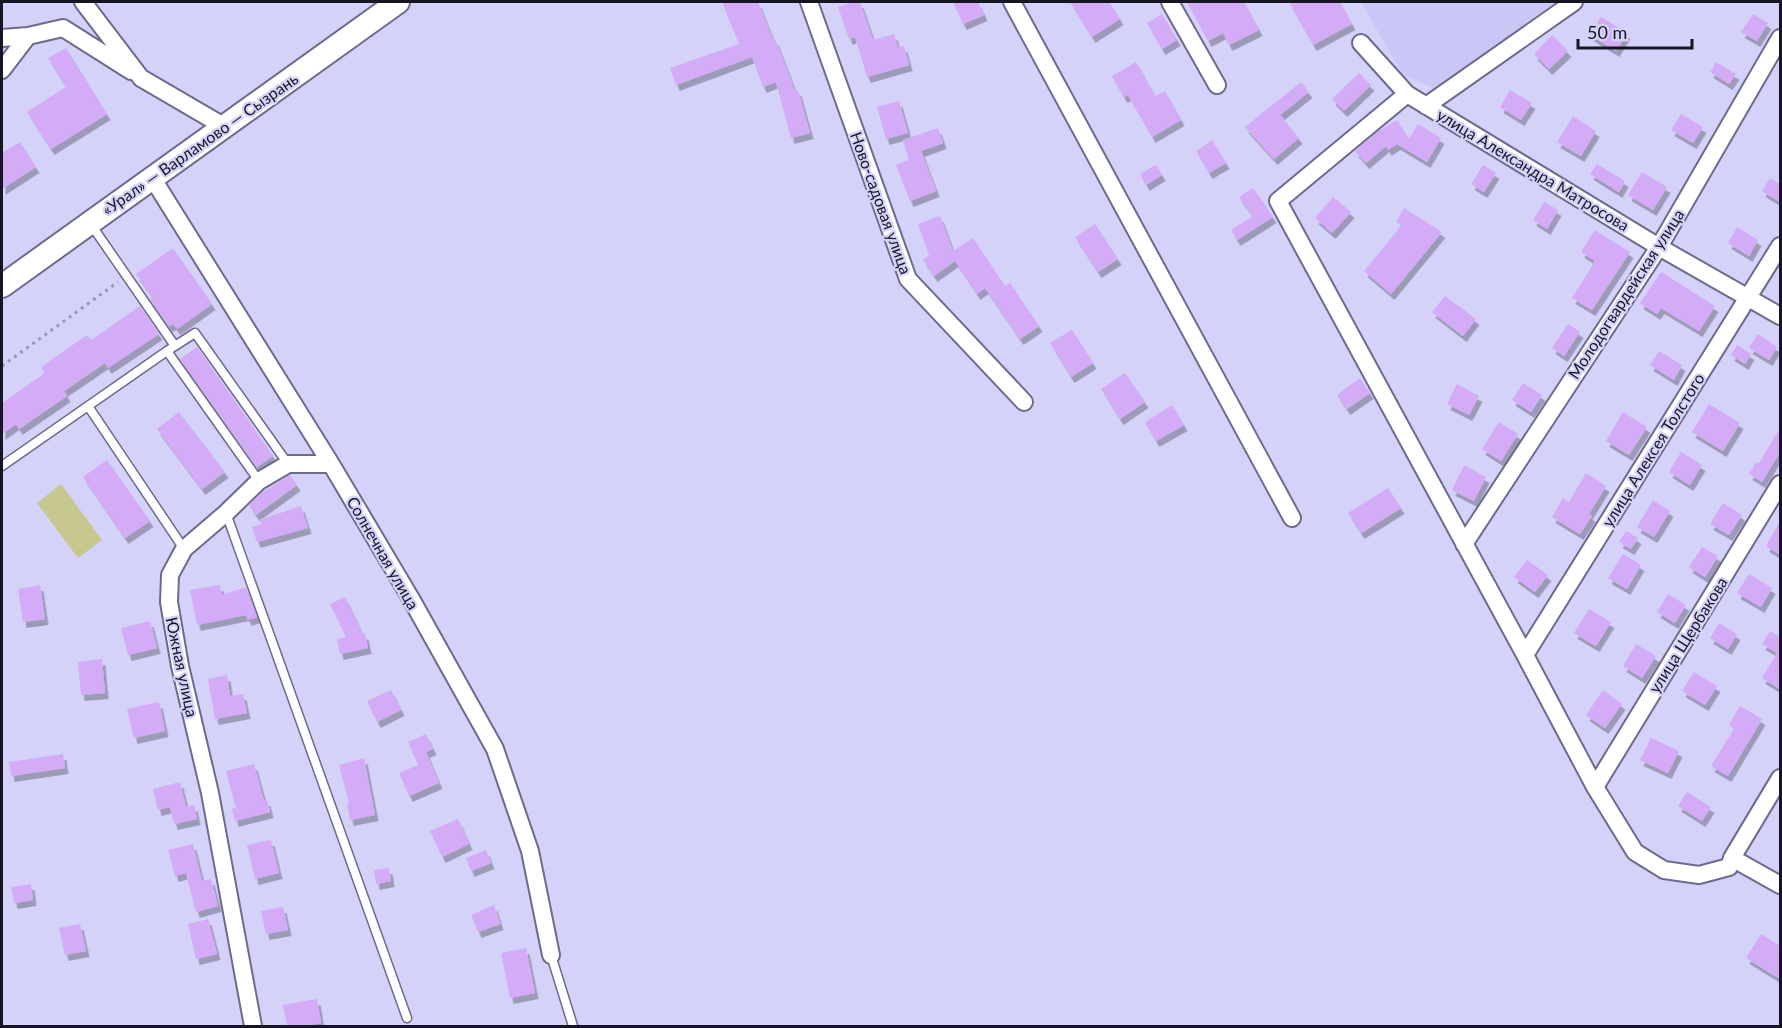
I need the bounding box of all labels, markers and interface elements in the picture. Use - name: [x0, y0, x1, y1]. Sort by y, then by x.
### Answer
- scale bar: [1578, 12, 1692, 50]
- text: 50 m: [1587, 21, 1627, 43]
- street label: «Урал» — Варламово — Сызрань: [98, 68, 302, 219]
- street label: улица Александра Матросова: [1434, 105, 1633, 235]
- street label: Ново-садовая улица: [847, 129, 916, 277]
- street label: Молодогвардейская улица: [1564, 205, 1688, 382]
- street label: улица Алексея Толстого: [1597, 369, 1708, 530]
- street label: Солнечная улица: [343, 493, 423, 613]
- street label: улица Щербакова: [1644, 573, 1731, 696]
- street label: Южная улица: [163, 615, 202, 719]

